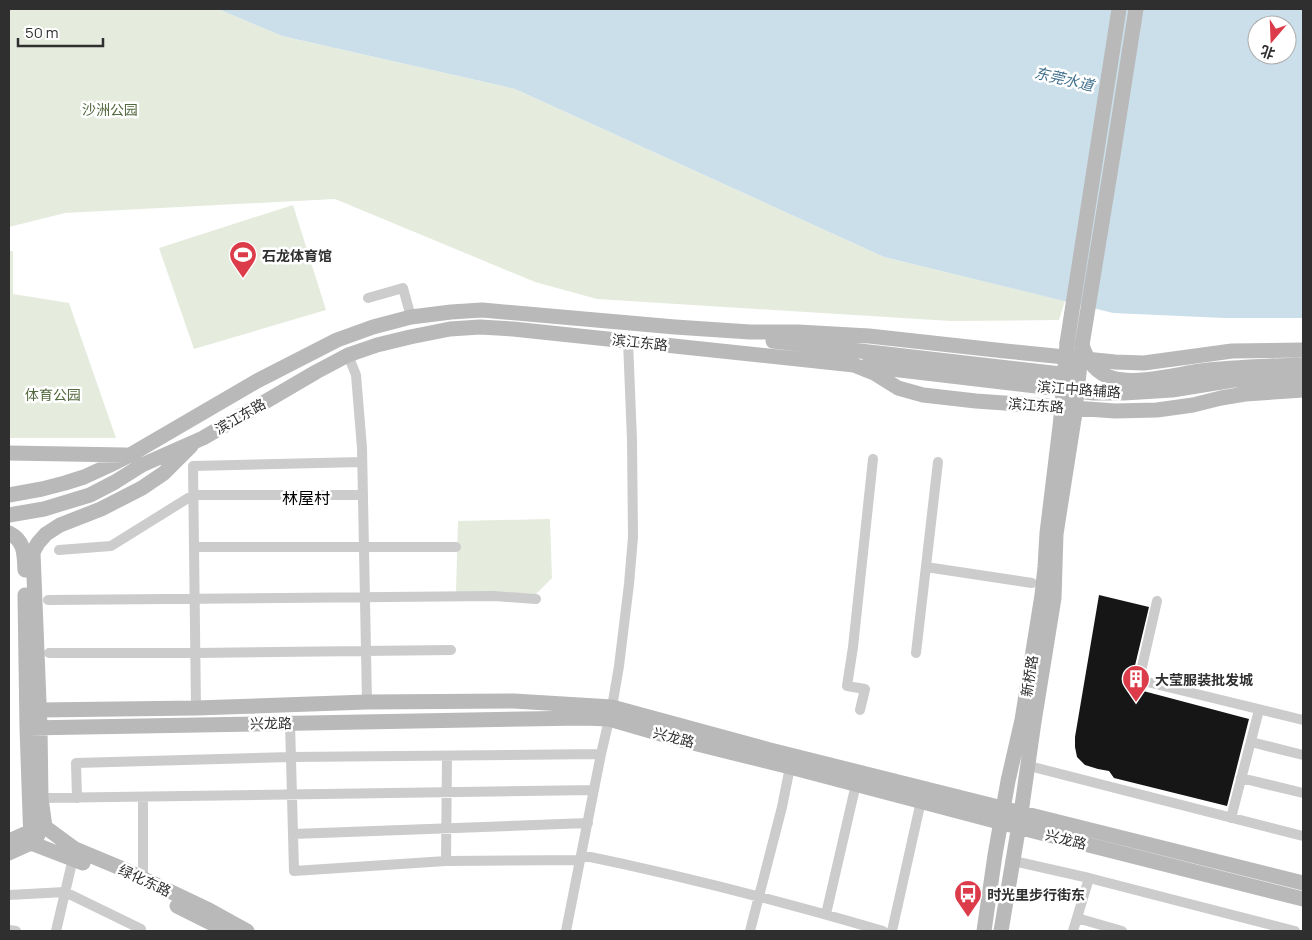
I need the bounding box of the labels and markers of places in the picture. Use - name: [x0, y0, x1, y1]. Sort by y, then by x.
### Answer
- sports icon: 石龙体育馆: [228, 240, 258, 279]
- place label: 石龙体育馆: [262, 246, 332, 265]
- building icon: 大莹服装批发城: [1121, 664, 1151, 703]
- place label: 大莹服装批发城: [1155, 670, 1253, 689]
- bus stop icon: 时光里步行街东: [953, 879, 983, 918]
- place label: 时光里步行街东: [987, 885, 1085, 904]

